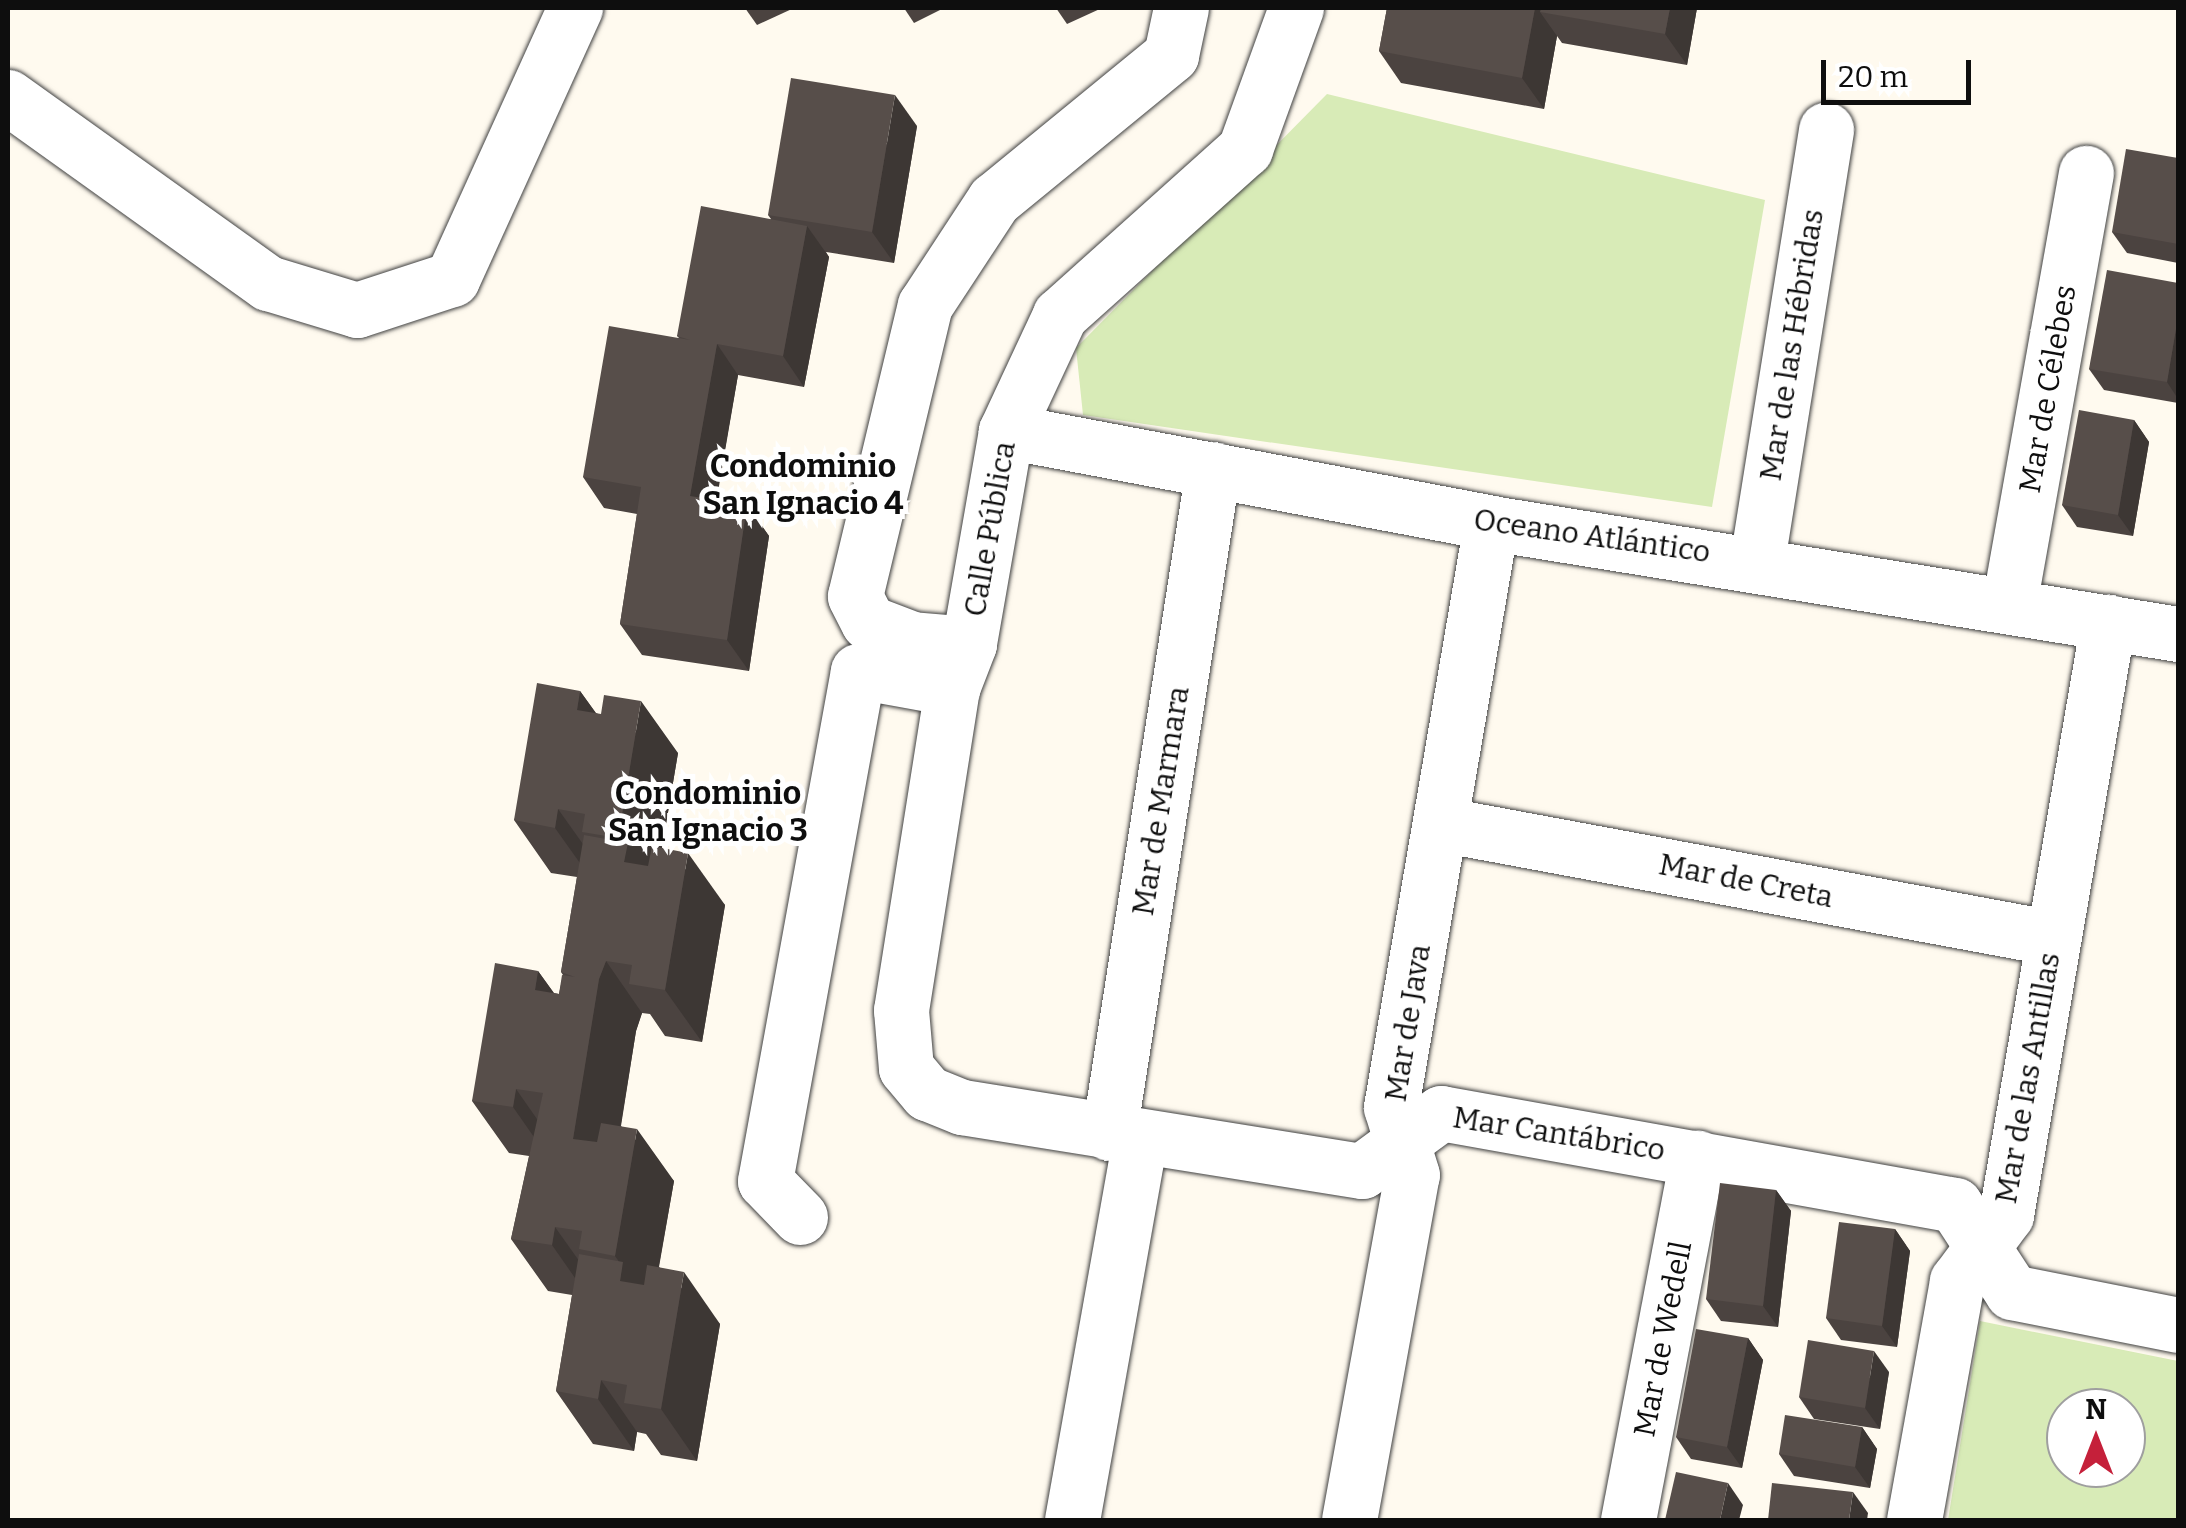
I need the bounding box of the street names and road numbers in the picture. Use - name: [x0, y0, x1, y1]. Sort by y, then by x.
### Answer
- street label: Mar de las Hébridas: [1753, 207, 1831, 483]
- street label: Mar de Célebes: [2012, 282, 2084, 496]
- street label: Calle Pública: [957, 439, 1023, 619]
- street label: Oceano Atlántico: [1471, 502, 1713, 570]
- street label: Mar de Marmara: [1125, 684, 1197, 918]
- street label: Mar de Creta: [1656, 846, 1836, 916]
- street label: Mar de Java: [1378, 942, 1438, 1104]
- street label: Mar de las Antillas: [1988, 950, 2068, 1206]
- street label: Mar Cantábrico: [1450, 1099, 1668, 1169]
- street label: Mar de Wedell: [1626, 1238, 1700, 1440]

